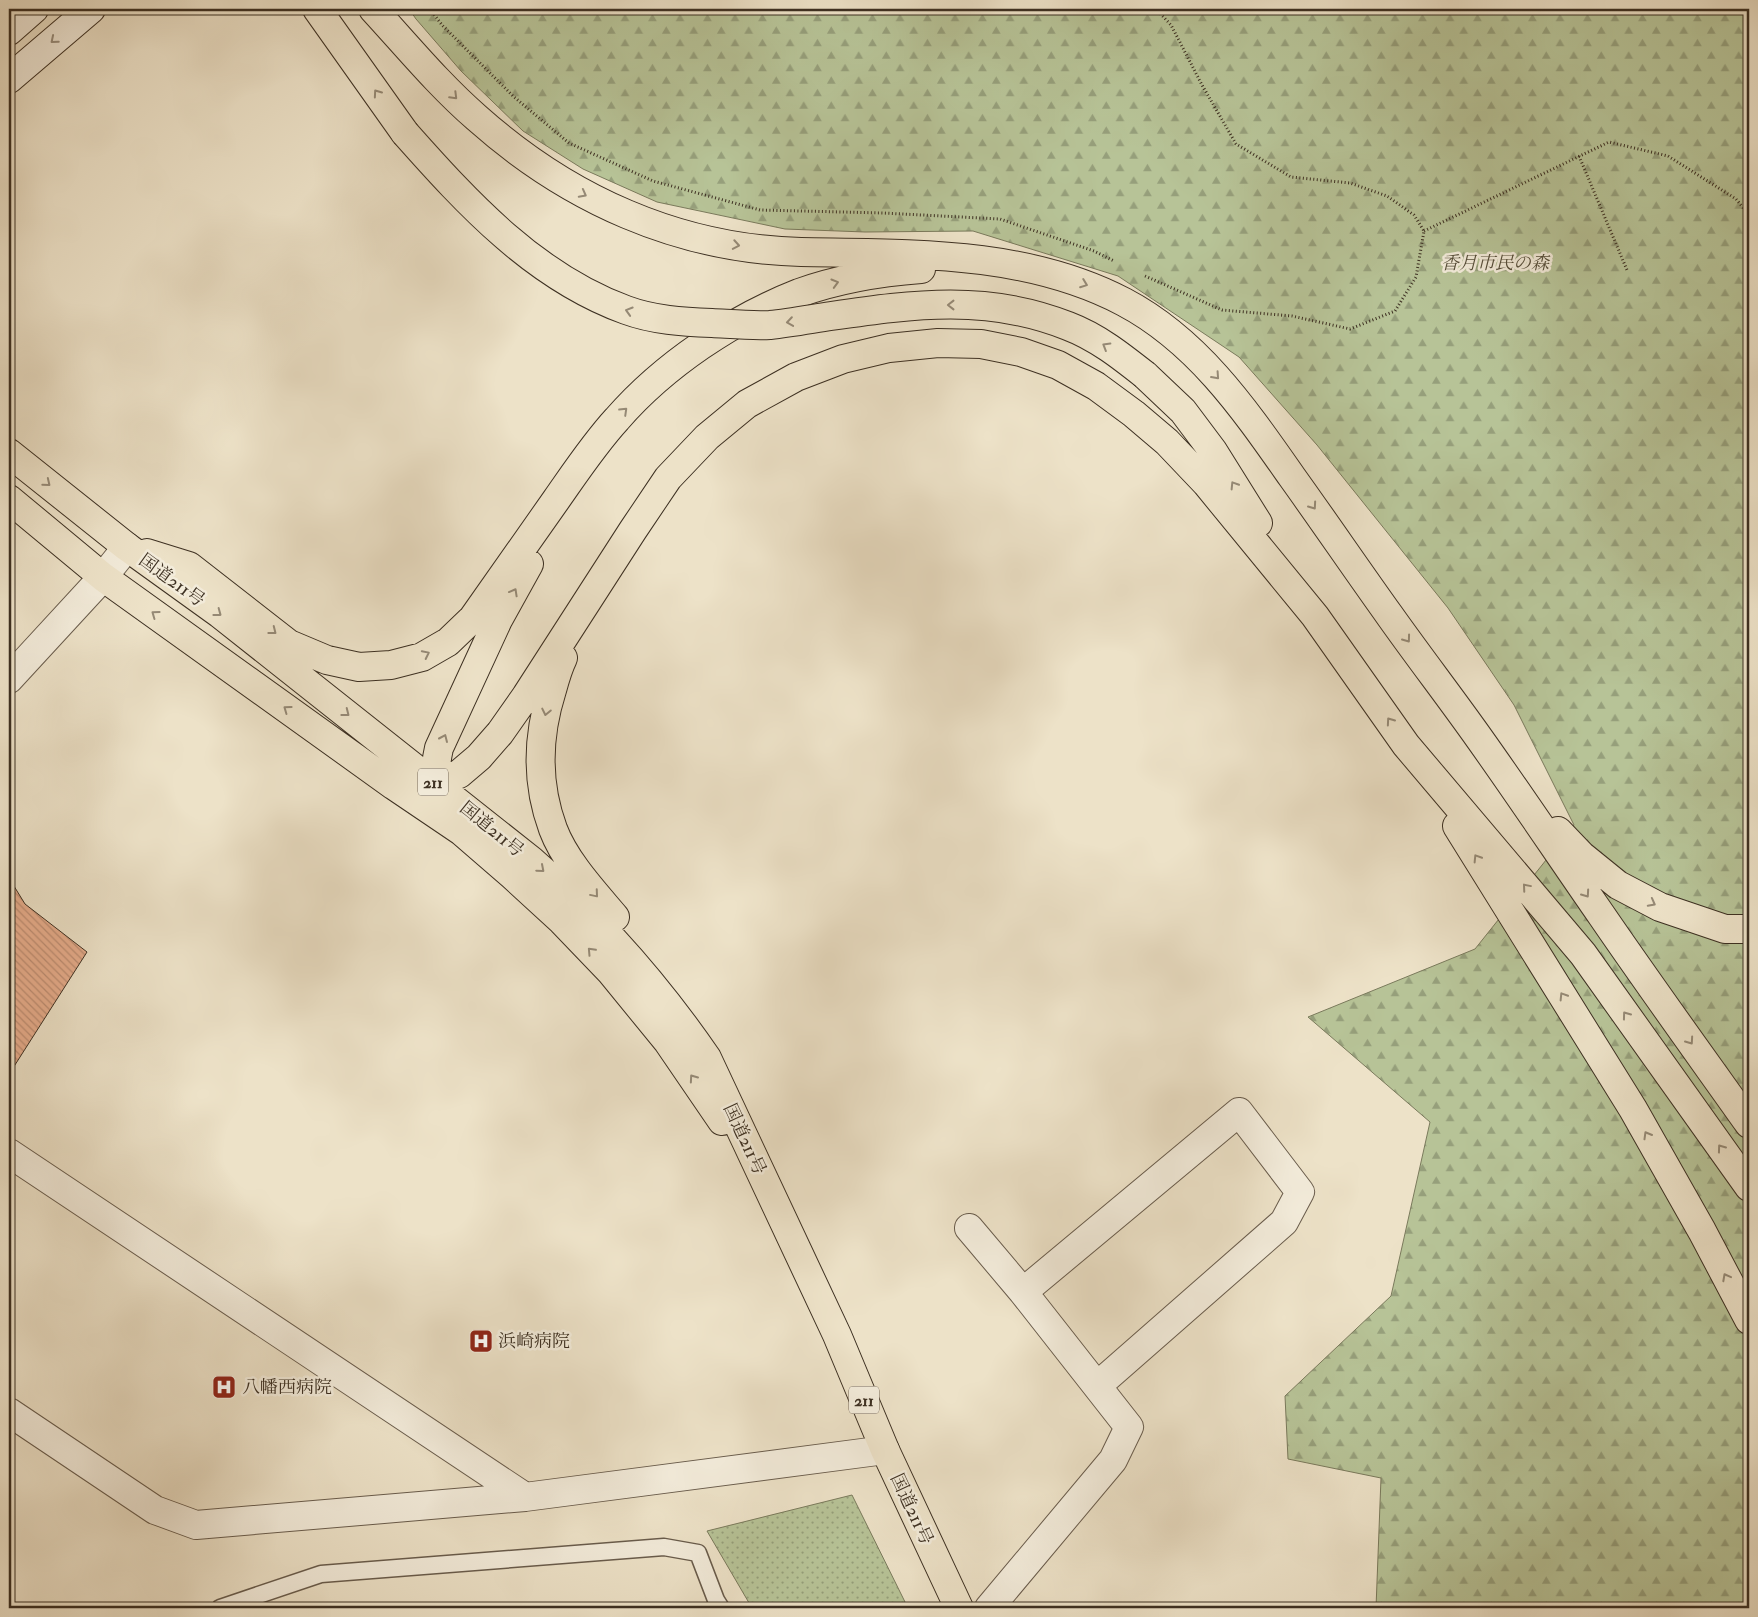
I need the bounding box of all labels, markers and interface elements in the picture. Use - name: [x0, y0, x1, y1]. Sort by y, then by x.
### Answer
- one-way arrow: [51, 35, 60, 43]
- one-way arrow: [374, 90, 383, 99]
- one-way arrow: [448, 90, 457, 99]
- one-way arrow: [578, 187, 587, 197]
- one-way arrow: [732, 240, 740, 250]
- park label: 香月市民の森: [1441, 252, 1551, 275]
- one-way arrow: [830, 278, 839, 289]
- one-way arrow: [1079, 278, 1088, 288]
- one-way arrow: [947, 300, 955, 310]
- one-way arrow: [625, 306, 634, 316]
- one-way arrow: [786, 316, 794, 327]
- one-way arrow: [1102, 343, 1111, 352]
- one-way arrow: [1210, 370, 1219, 379]
- one-way arrow: [618, 408, 627, 417]
- one-way arrow: [41, 478, 50, 486]
- one-way arrow: [1231, 482, 1241, 491]
- one-way arrow: [1307, 500, 1316, 510]
- street label: 国道211号: [134, 549, 209, 612]
- one-way arrow: [508, 588, 518, 597]
- one-way arrow: [212, 607, 222, 616]
- one-way arrow: [151, 611, 161, 620]
- one-way arrow: [268, 626, 277, 635]
- one-way arrow: [1401, 633, 1410, 643]
- one-way arrow: [421, 650, 430, 660]
- one-way arrow: [283, 706, 293, 715]
- one-way arrow: [340, 708, 349, 716]
- one-way arrow: [541, 708, 552, 716]
- one-way arrow: [1387, 718, 1396, 727]
- one-way arrow: [437, 734, 448, 743]
- road number: 211: [418, 769, 448, 796]
- street label: 国道211号: [455, 797, 528, 862]
- one-way arrow: [1473, 854, 1483, 863]
- one-way arrow: [536, 864, 545, 873]
- one-way arrow: [1523, 884, 1532, 893]
- one-way arrow: [590, 888, 598, 897]
- one-way arrow: [1580, 888, 1589, 898]
- one-way arrow: [1647, 897, 1656, 907]
- one-way arrow: [588, 948, 597, 957]
- one-way arrow: [1559, 993, 1569, 1002]
- one-way arrow: [1624, 1012, 1632, 1021]
- one-way arrow: [1684, 1035, 1693, 1045]
- one-way arrow: [689, 1074, 699, 1083]
- street label: 国道211号: [718, 1100, 771, 1179]
- one-way arrow: [1644, 1131, 1654, 1140]
- one-way arrow: [1718, 1144, 1727, 1153]
- one-way arrow: [1723, 1273, 1733, 1282]
- hospital icon: 浜崎病院: [468, 1328, 494, 1354]
- place label: 浜崎病院: [498, 1330, 570, 1353]
- hospital icon: 八幡西病院: [211, 1374, 237, 1400]
- place label: 八幡西病院: [242, 1376, 332, 1399]
- road number: 211: [849, 1386, 879, 1414]
- street label: 国道211号: [885, 1470, 938, 1549]

